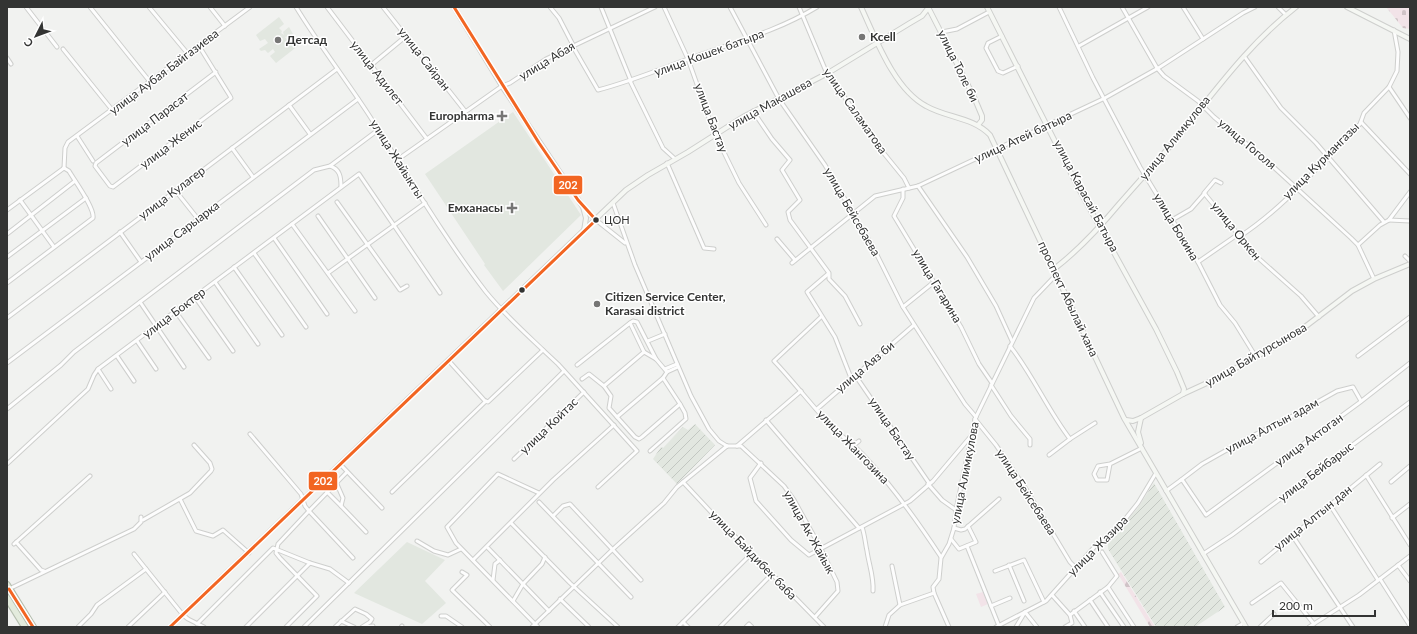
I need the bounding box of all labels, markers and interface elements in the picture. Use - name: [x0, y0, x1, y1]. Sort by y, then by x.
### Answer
- north arrow: [16, 16, 56, 56]
- street label: улица Сайран: [395, 24, 454, 93]
- street label: улица Аубая Байгазиева: [106, 25, 221, 118]
- street label: улица Кошек батыра: [652, 26, 766, 79]
- street label: улица Толе би: [935, 27, 982, 104]
- place label: Kcell: [870, 29, 896, 44]
- place label: Детсад: [286, 32, 328, 47]
- marker: Kcell: [857, 32, 867, 42]
- text: С: [20, 35, 35, 50]
- marker: Детсад: [273, 35, 283, 45]
- street label: улица Адилет: [348, 37, 407, 108]
- street label: улица Абая: [516, 38, 577, 83]
- street label: улица Саламатова: [820, 65, 891, 157]
- street label: улица Макашева: [725, 74, 814, 133]
- street label: улица Бастау: [691, 81, 732, 155]
- street label: улица Парасат: [118, 88, 191, 149]
- street label: улица Алимкулова: [1136, 93, 1213, 183]
- street label: улица Атей батыра: [972, 107, 1074, 166]
- place label: Europharma: [429, 108, 494, 123]
- marker: Europharma: [497, 111, 507, 121]
- street label: улица Женис: [137, 115, 205, 172]
- street label: улица Гоголя: [1215, 115, 1280, 172]
- street label: улица Жайыкты: [367, 116, 428, 201]
- street label: улица Курмангазы: [1279, 119, 1362, 202]
- street label: улица Карасай Батыра: [1051, 137, 1122, 254]
- street label: улица Кулагер: [135, 162, 208, 223]
- street label: улица Бейсебаева: [821, 165, 884, 259]
- line badge: 202: [553, 175, 583, 195]
- text: 202: [558, 178, 578, 191]
- street label: улица Бокина: [1150, 190, 1202, 263]
- street label: улица Сарыарка: [141, 197, 222, 264]
- street label: улица Оркен: [1208, 198, 1265, 263]
- place label: Емханасы: [448, 200, 503, 215]
- marker: Емханасы: [506, 202, 518, 214]
- place label: ЦОН: [604, 213, 630, 226]
- marker: ЦОН: [591, 215, 601, 225]
- street label: проспект Абылай хана: [1035, 239, 1102, 359]
- street label: улица Гагарина: [909, 246, 965, 325]
- street label: улица Боктер: [139, 284, 208, 341]
- unlabelled marker: [517, 285, 527, 295]
- place label: Citizen Service Center, Karasai district: [605, 289, 726, 318]
- marker: Citizen Service Center, Karasai district: [592, 299, 602, 309]
- street label: улица Байтурсынова: [1202, 319, 1309, 390]
- street label: улица Аяз би: [832, 338, 897, 396]
- street label: улица Койтас: [517, 394, 581, 457]
- street label: улица Бастау: [866, 394, 919, 464]
- street label: улица Алтын адам: [1223, 395, 1321, 456]
- street label: улица Жангозина: [814, 406, 893, 487]
- street label: улица Актоган: [1272, 410, 1346, 469]
- street label: улица Алимкулова: [947, 420, 982, 525]
- street label: улица Бейбарыс: [1275, 438, 1357, 505]
- street label: улица Бейсебаева: [993, 446, 1060, 538]
- line badge: 202: [308, 471, 338, 491]
- text: 202: [313, 474, 333, 487]
- street label: улица Алтын дан: [1271, 482, 1355, 554]
- street label: улица Ак Жайык: [780, 487, 839, 577]
- street label: улица Байдибек баба: [707, 507, 800, 603]
- street label: улица Жазира: [1064, 512, 1131, 579]
- scale bar: [1273, 592, 1375, 618]
- text: 200 m: [1279, 598, 1313, 613]

